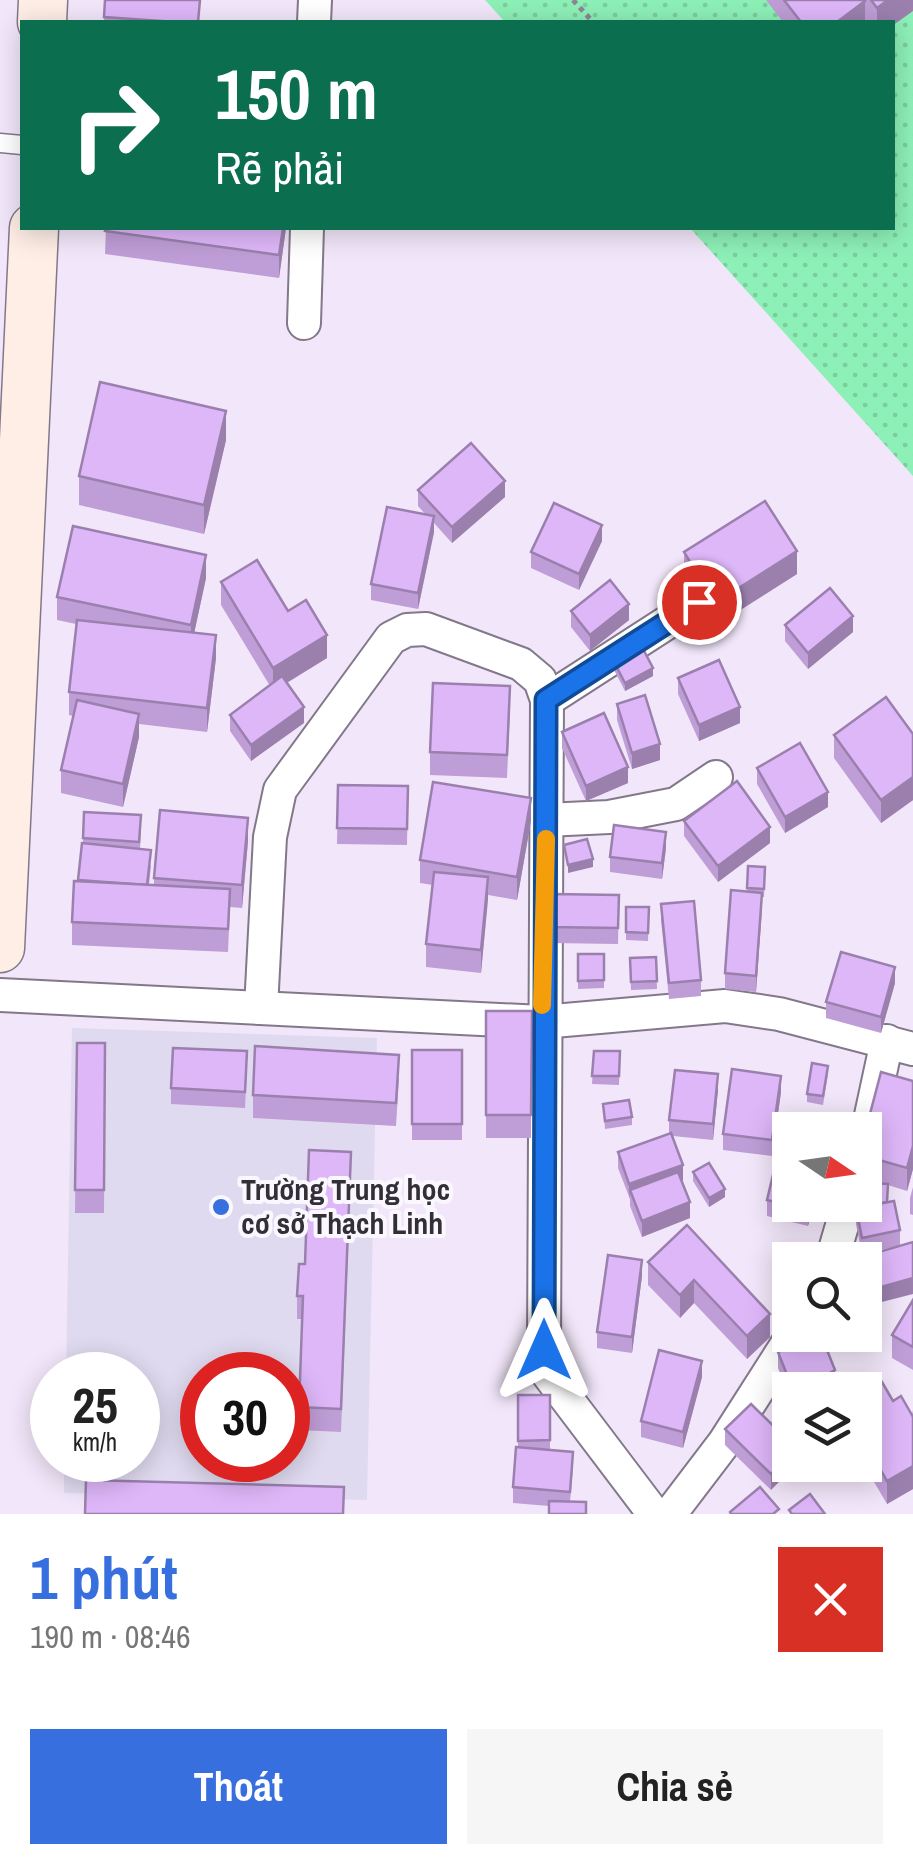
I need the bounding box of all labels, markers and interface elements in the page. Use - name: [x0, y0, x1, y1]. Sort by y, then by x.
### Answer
- text: 150 m: [215, 47, 378, 141]
- icon: right: [50, 60, 180, 190]
- text: Rẽ phải: [215, 137, 344, 198]
- pin: [657, 560, 742, 645]
- icon: arrive: [672, 575, 727, 630]
- north arrow: [772, 1112, 882, 1222]
- map controls: [772, 1112, 882, 1482]
- place label: Trường Trung học cơ sở Thạch Linh: [241, 1169, 450, 1243]
- marker: Trường Trung học cơ sở Thạch Linh: [210, 1196, 232, 1218]
- button: search: [772, 1242, 882, 1352]
- position arrow: [492, 1298, 596, 1402]
- speed limit sign: 30: [180, 1352, 310, 1482]
- text: 25: [72, 1371, 118, 1439]
- button: layers: [772, 1372, 882, 1482]
- text: km/h: [73, 1425, 117, 1459]
- text: 1 phút: [30, 1537, 178, 1618]
- button: close: [778, 1547, 883, 1652]
- text: 190 m · 08:46: [30, 1615, 190, 1658]
- button: Thoát: [30, 1729, 447, 1844]
- button: Chia sẻ: [467, 1729, 883, 1844]

